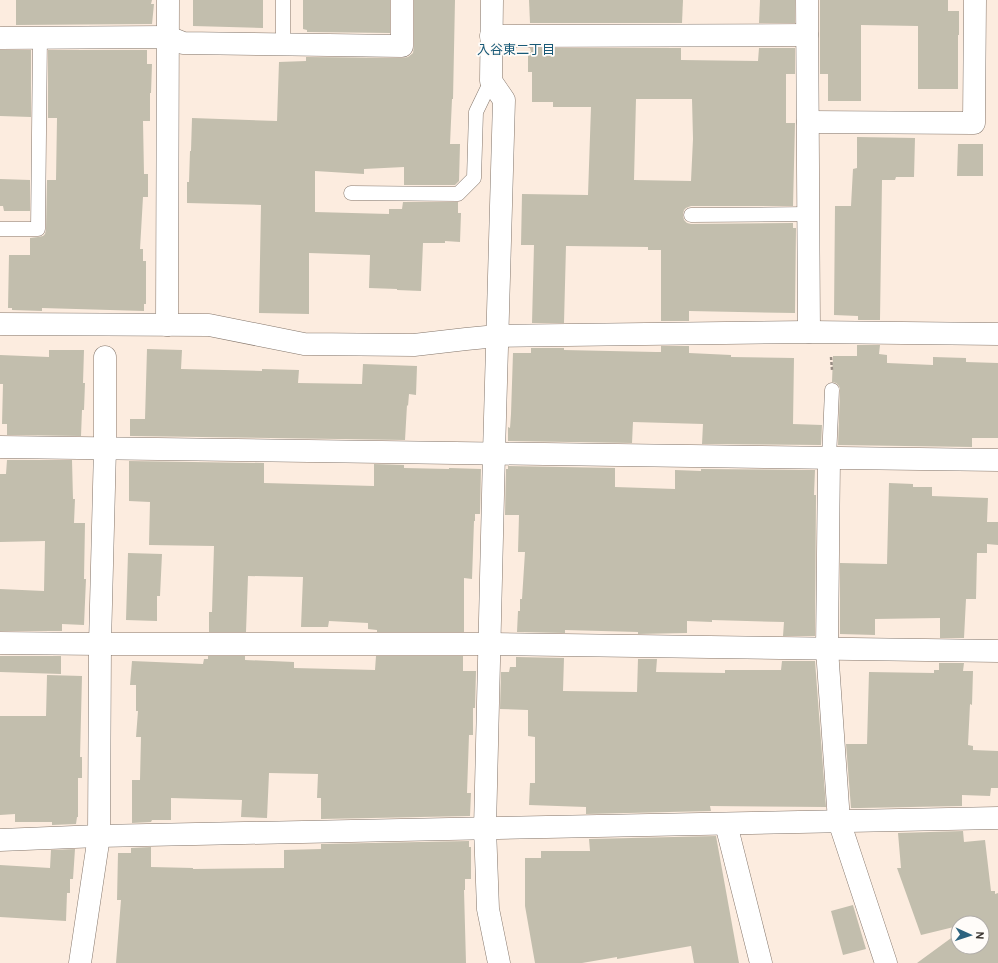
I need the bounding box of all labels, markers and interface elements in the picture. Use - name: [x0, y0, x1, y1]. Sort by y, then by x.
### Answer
- district label: 入谷東二丁目: [477, 43, 555, 59]
- north arrow: [950, 915, 990, 955]
- text: N: [972, 931, 986, 940]

